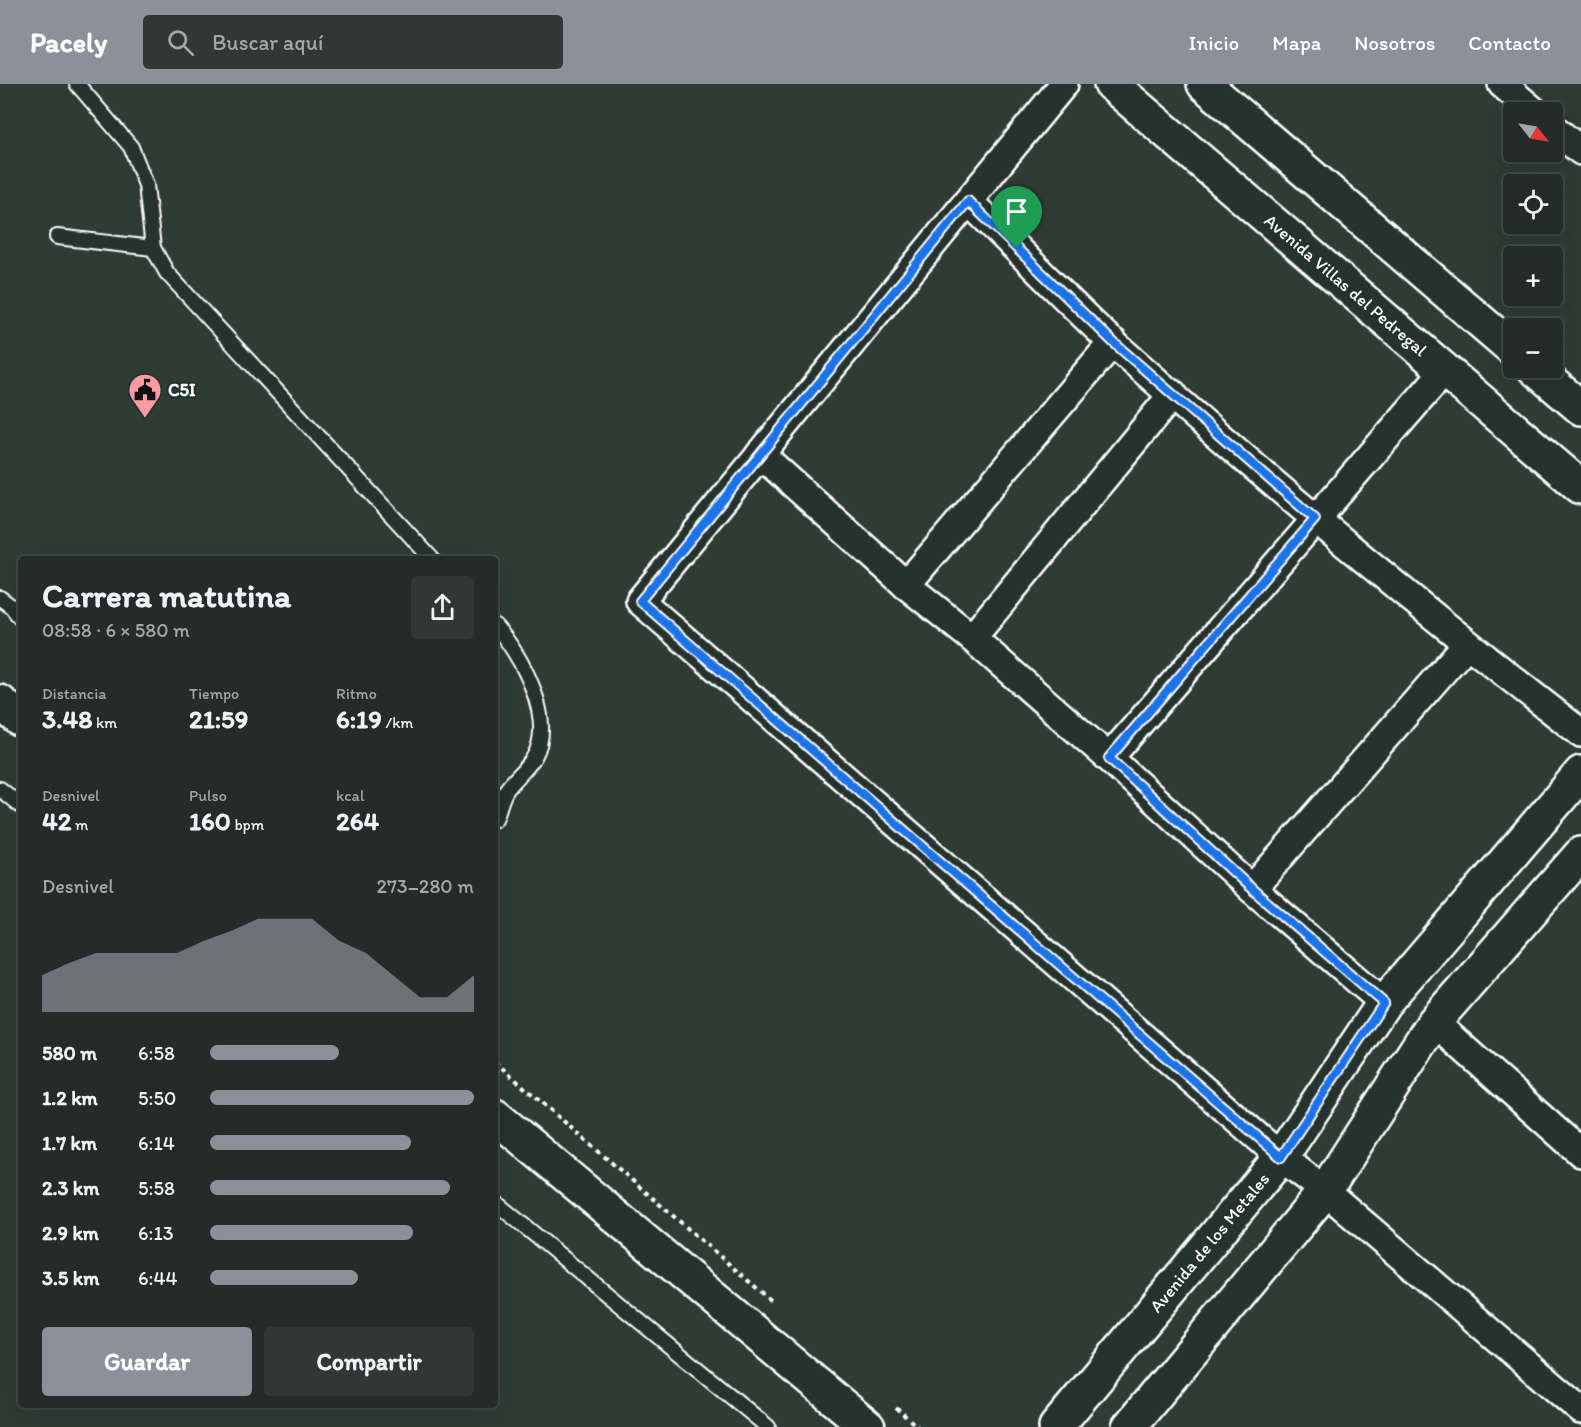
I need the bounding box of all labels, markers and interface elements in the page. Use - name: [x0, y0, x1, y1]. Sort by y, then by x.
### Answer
- search box: [143, 15, 563, 69]
- text: Pacely: [30, 25, 107, 59]
- icon: search: [164, 26, 197, 59]
- text: Buscar aquí: [212, 29, 323, 56]
- text: Inicio: [1189, 30, 1239, 55]
- text: Mapa: [1272, 30, 1321, 55]
- text: Nosotros: [1354, 30, 1435, 55]
- text: Contacto: [1468, 30, 1551, 55]
- north arrow: [1503, 102, 1563, 162]
- map controls: [1503, 102, 1563, 378]
- button: locate: [1503, 174, 1563, 234]
- pin: [991, 186, 1042, 248]
- icon: arrive: [1000, 195, 1033, 228]
- street label: Avenida Villas del Pedregal: [1260, 209, 1431, 361]
- button: +: [1503, 246, 1563, 306]
- button: −: [1503, 318, 1563, 378]
- public building icon: C5I: [127, 372, 163, 419]
- place label: C5I: [168, 379, 196, 401]
- text: Carrera matutina: [42, 576, 291, 615]
- button: share: [411, 576, 474, 639]
- text: 08:58 · 6 × 580 m: [42, 618, 190, 642]
- text: Distancia: [42, 684, 107, 703]
- text: Tiempo: [189, 684, 239, 703]
- text: Ritmo: [336, 684, 377, 703]
- text: 3.48: [42, 703, 92, 735]
- text: 21:59: [189, 703, 248, 735]
- text: 6:19: [336, 703, 382, 735]
- text: km: [92, 713, 117, 732]
- text: /km: [382, 713, 413, 732]
- text: Desnivel: [42, 786, 100, 805]
- text: Pulso: [189, 786, 227, 805]
- text: kcal: [336, 786, 364, 805]
- text: 42: [42, 805, 71, 837]
- text: 160: [189, 805, 231, 837]
- text: 264: [336, 805, 379, 837]
- text: m: [71, 815, 88, 834]
- text: bpm: [231, 815, 264, 834]
- text: Desnivel: [42, 874, 114, 898]
- text: 273–280 m: [376, 874, 474, 898]
- text: 580 m: [42, 1041, 97, 1065]
- text: 6:58: [138, 1041, 175, 1065]
- text: 1.2 km: [42, 1086, 98, 1110]
- text: 5:50: [138, 1086, 176, 1110]
- text: 1.7 km: [42, 1131, 97, 1155]
- text: 6:14: [138, 1131, 175, 1155]
- street label: Avenida de los Metales: [1145, 1168, 1274, 1317]
- text: 2.3 km: [42, 1176, 99, 1200]
- text: 5:58: [138, 1176, 175, 1200]
- text: 2.9 km: [42, 1221, 99, 1245]
- text: 6:13: [138, 1221, 174, 1245]
- text: 3.5 km: [42, 1266, 99, 1290]
- text: 6:44: [138, 1266, 178, 1290]
- button: Guardar: [42, 1327, 252, 1396]
- button: Compartir: [264, 1327, 474, 1396]

